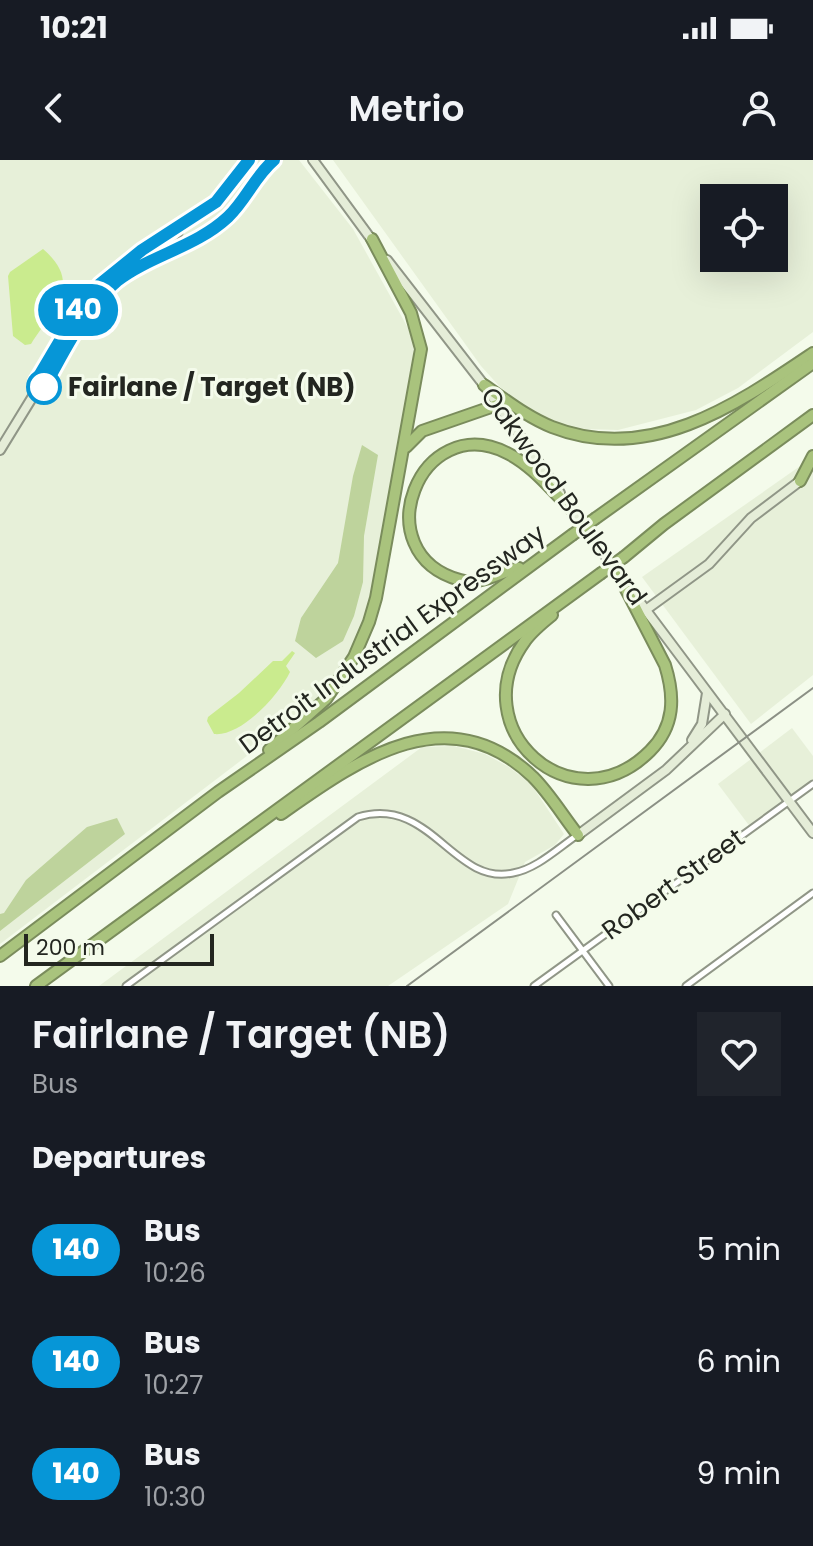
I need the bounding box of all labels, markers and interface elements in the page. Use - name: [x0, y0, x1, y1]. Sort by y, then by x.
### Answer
- text: 10:21: [40, 6, 108, 49]
- text: Metrio: [348, 83, 465, 134]
- icon: back: [32, 86, 76, 130]
- icon: person: [737, 86, 781, 130]
- map controls: [700, 184, 788, 272]
- button: locate: [700, 184, 788, 272]
- line badge: 140: [32, 284, 124, 336]
- text: 140: [54, 290, 102, 329]
- place label: Fairlane / Target (NB): [68, 369, 356, 405]
- marker: Fairlane / Target (NB): [27, 370, 61, 404]
- street label: Oakwood Boulevard: [473, 380, 655, 612]
- street label: Detroit Industrial Expressway: [232, 515, 553, 762]
- street label: Robert Street: [594, 820, 752, 948]
- scale bar: [24, 930, 214, 966]
- text: 200 m: [36, 932, 105, 963]
- text: Fairlane / Target (NB): [32, 1008, 451, 1061]
- button: heart: [697, 1012, 781, 1096]
- text: Bus: [32, 1066, 78, 1102]
- text: Departures: [32, 1136, 206, 1179]
- text: Bus: [144, 1209, 201, 1252]
- text: 5 min: [697, 1228, 781, 1271]
- text: 140: [52, 1230, 100, 1269]
- text: 10:26: [144, 1255, 206, 1291]
- text: Bus: [144, 1321, 201, 1364]
- text: 6 min: [696, 1340, 781, 1383]
- text: 140: [52, 1342, 100, 1381]
- text: 10:27: [144, 1367, 203, 1403]
- text: Bus: [144, 1433, 201, 1476]
- text: 9 min: [697, 1452, 781, 1495]
- text: 140: [52, 1454, 100, 1493]
- text: 10:30: [144, 1479, 206, 1515]

